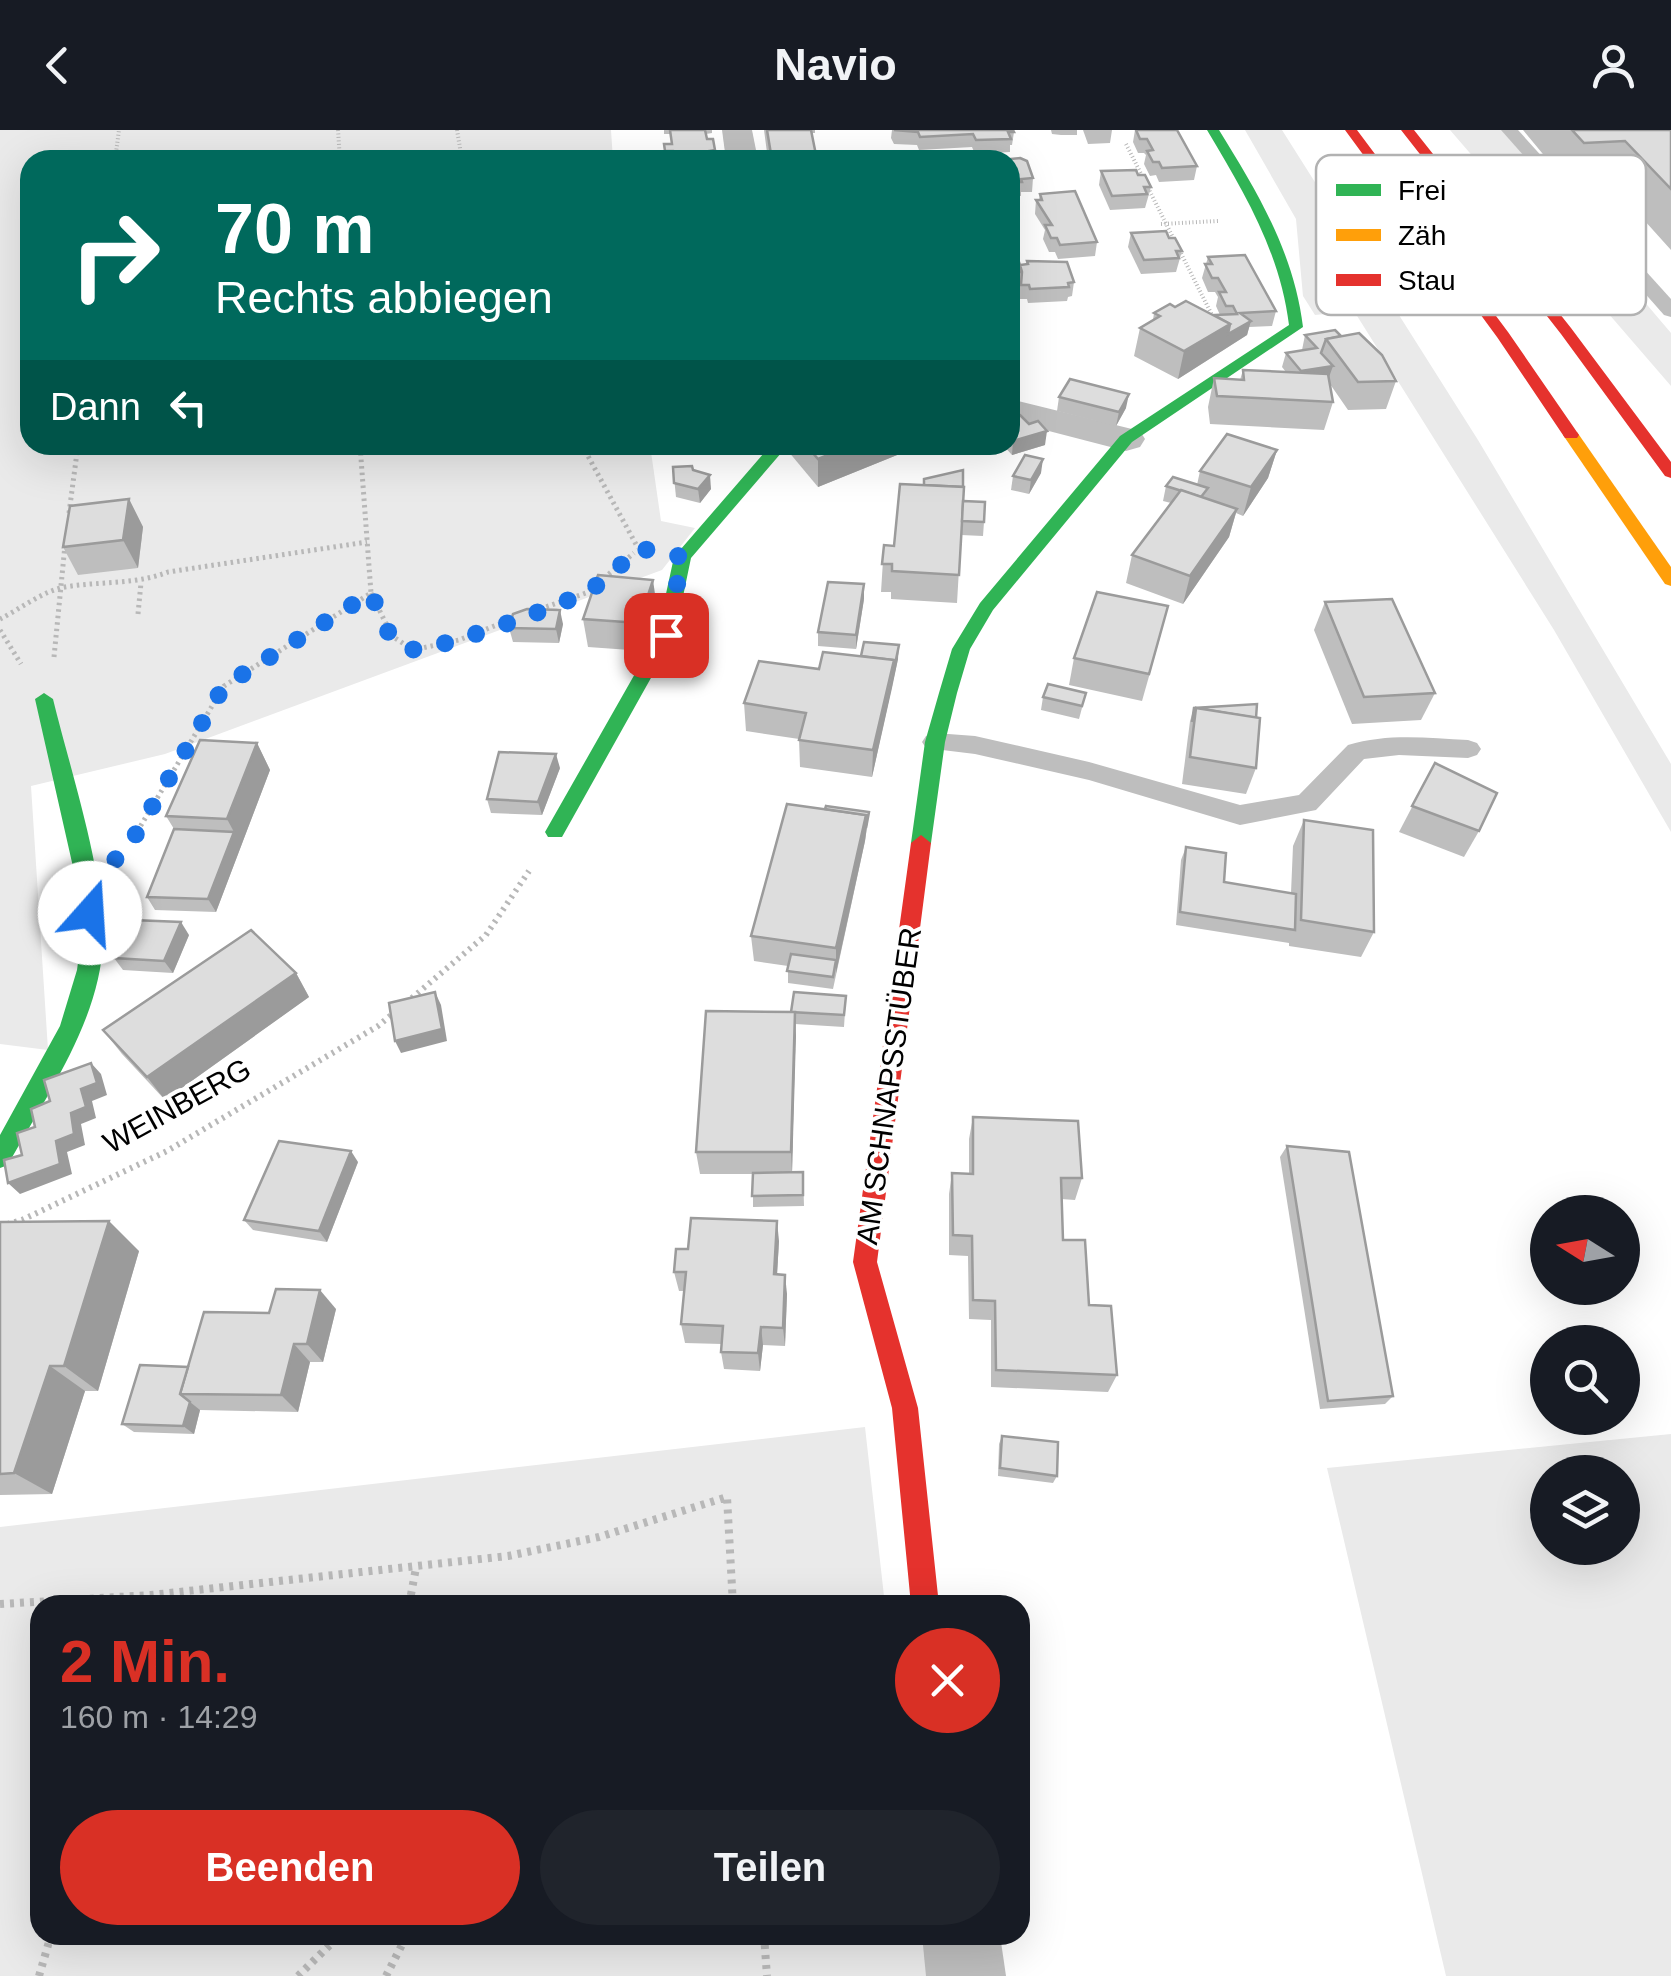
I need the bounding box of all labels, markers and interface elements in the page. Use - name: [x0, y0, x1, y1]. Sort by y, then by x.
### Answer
- icon: back: [30, 38, 85, 93]
- icon: person: [1586, 38, 1641, 93]
- text: Navio: [774, 39, 897, 90]
- legend: [1316, 155, 1646, 315]
- text: Frei: [1398, 175, 1446, 206]
- icon: right: [50, 190, 180, 320]
- text: 70 m: [215, 190, 375, 268]
- text: Zäh: [1398, 220, 1446, 251]
- text: Stau: [1398, 265, 1456, 296]
- text: Rechts abbiegen: [215, 272, 553, 323]
- icon: left: [161, 380, 216, 435]
- text: Dann: [50, 386, 141, 428]
- pin: [624, 593, 709, 678]
- icon: arrive: [639, 608, 694, 663]
- position arrow: [38, 861, 142, 965]
- street label: AM SCHNAPSSTÜBER: [850, 925, 927, 1247]
- street label: WEINBERG: [97, 1052, 256, 1160]
- north arrow: [1530, 1195, 1640, 1305]
- map controls: [1530, 1195, 1640, 1565]
- button: search: [1530, 1325, 1640, 1435]
- button: layers: [1530, 1455, 1640, 1565]
- text: 2 Min.: [60, 1628, 230, 1695]
- button: close: [895, 1628, 1000, 1733]
- text: 160 m · 14:29: [60, 1699, 257, 1735]
- button: Beenden: [60, 1810, 520, 1925]
- button: Teilen: [540, 1810, 1000, 1925]

